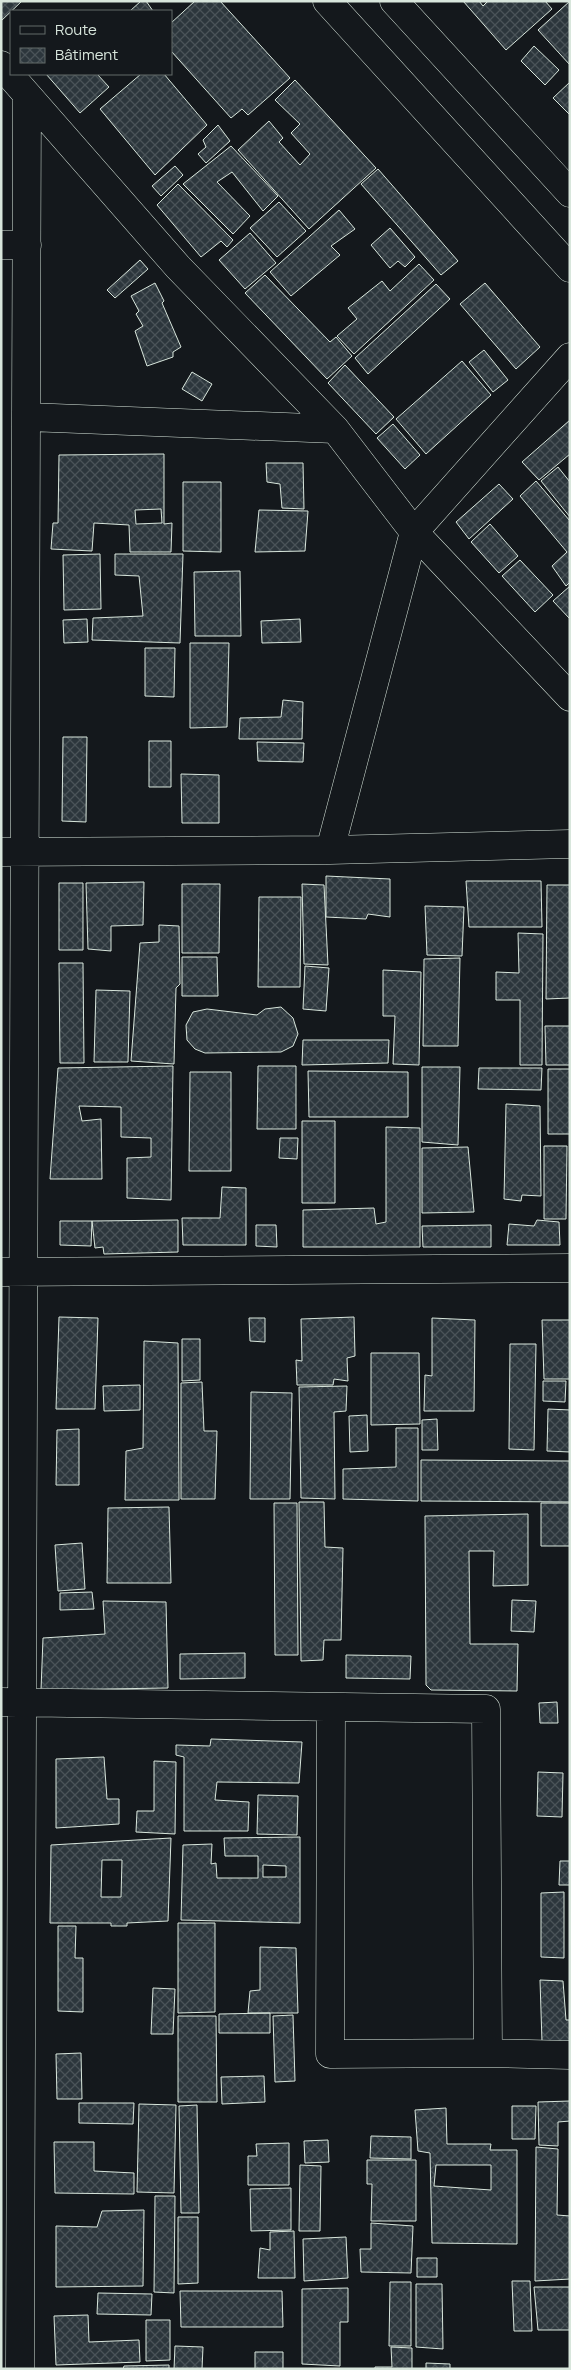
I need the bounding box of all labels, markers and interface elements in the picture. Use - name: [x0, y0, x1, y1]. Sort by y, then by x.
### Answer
- legend: [10, 10, 172, 75]
- text: Route: [55, 19, 97, 40]
- text: Bâtiment: [55, 44, 118, 65]

